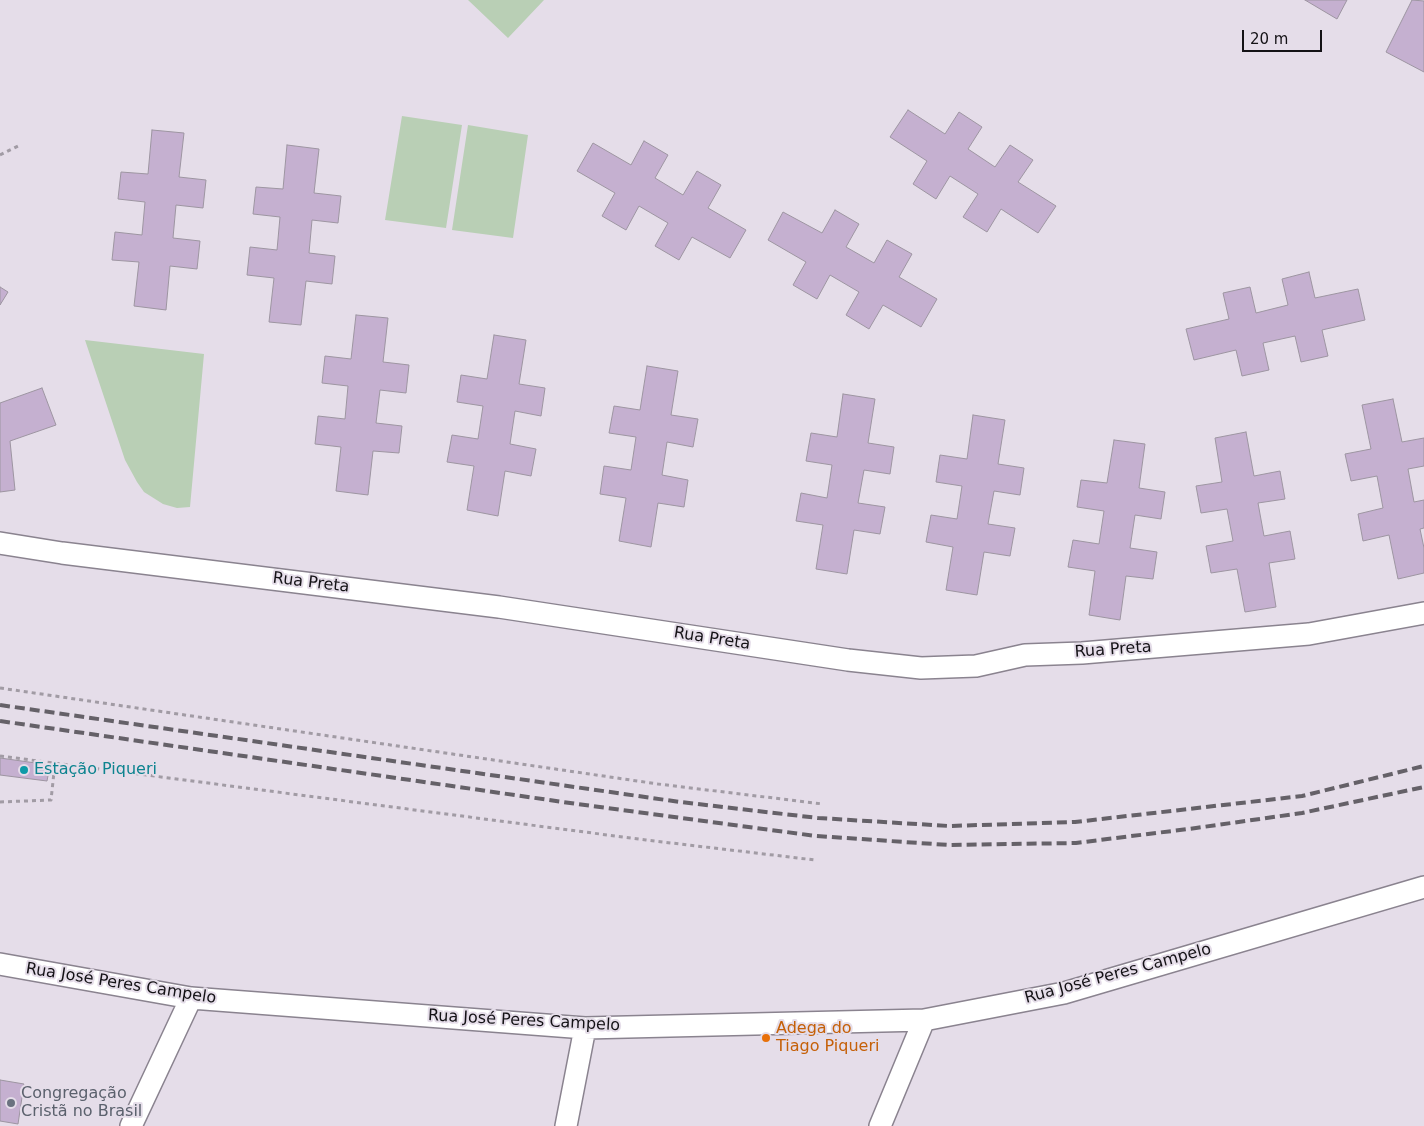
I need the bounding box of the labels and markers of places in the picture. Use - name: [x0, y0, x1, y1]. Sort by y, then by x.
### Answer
- place label: Estação Piqueri: [34, 760, 157, 780]
- marker: Estação Piqueri: [18, 764, 30, 776]
- place label: Adega do Tiago Piqueri: [776, 1019, 879, 1057]
- marker: Adega do Tiago Piqueri: [760, 1032, 772, 1044]
- place label: Congregação Cristã no Brasil: [21, 1084, 142, 1122]
- marker: Congregação Cristã no Brasil: [5, 1097, 17, 1109]

